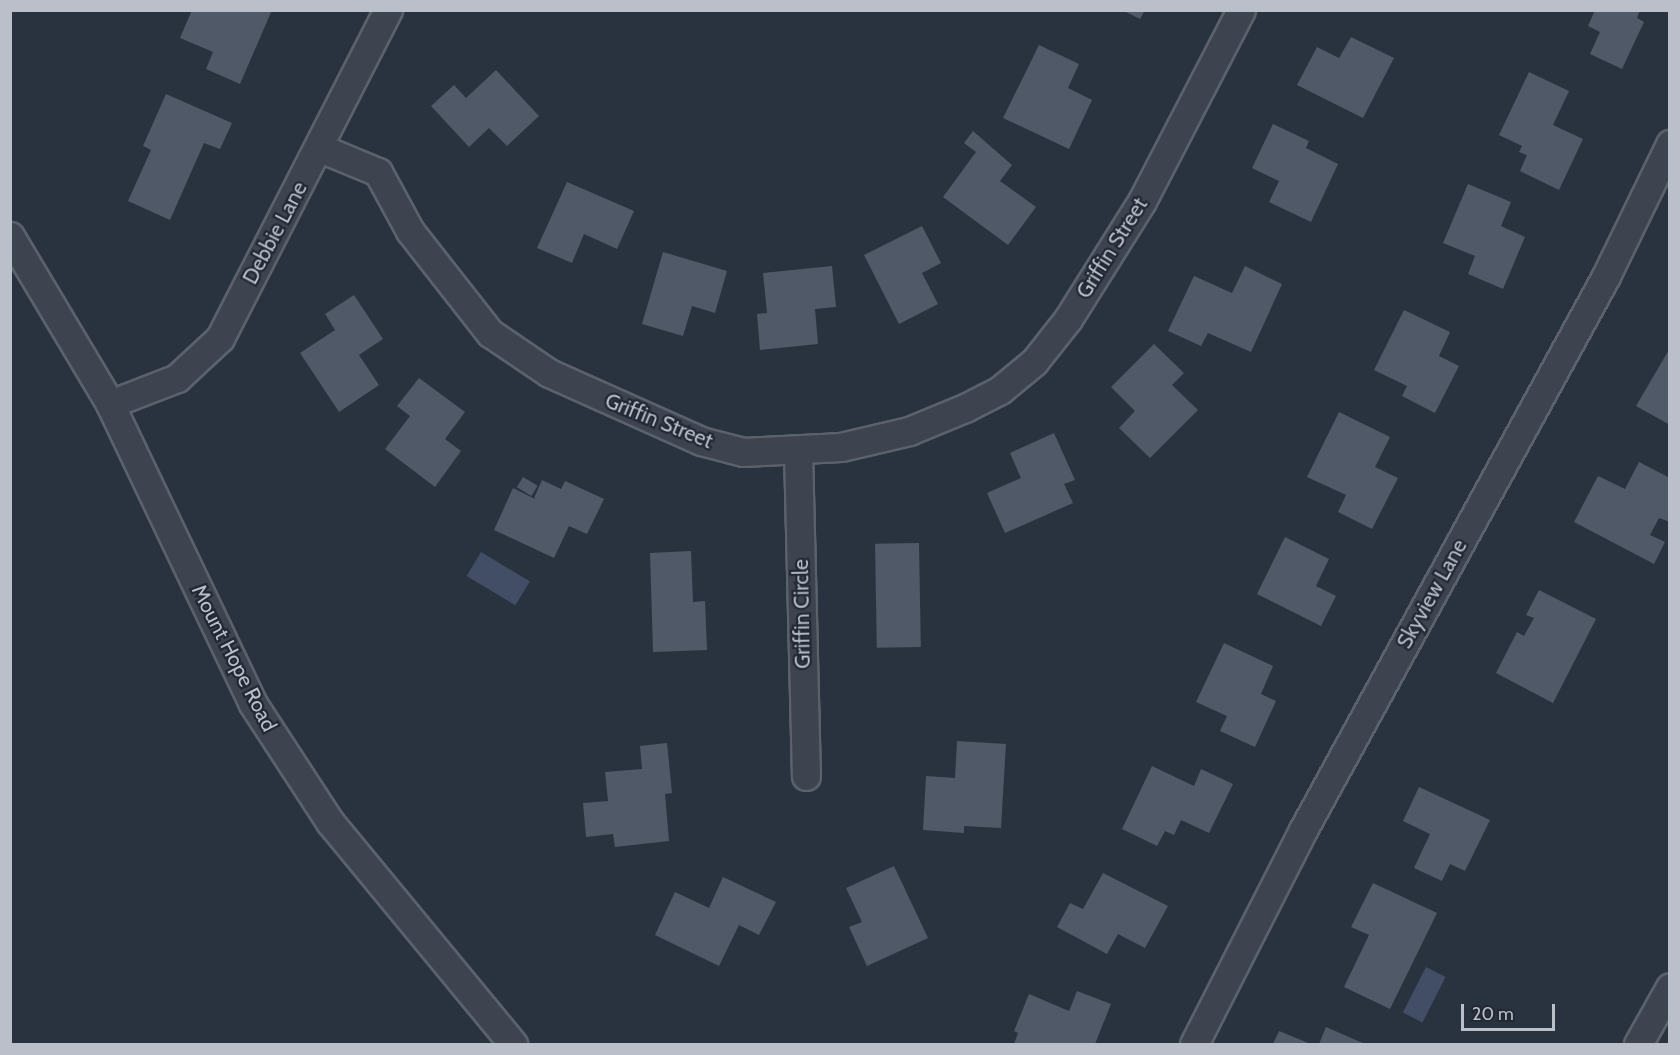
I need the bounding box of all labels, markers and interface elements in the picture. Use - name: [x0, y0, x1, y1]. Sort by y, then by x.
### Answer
- street label: Debbie Lane: [238, 178, 312, 288]
- street label: Griffin Street: [1071, 193, 1153, 303]
- street label: Griffin Street: [601, 388, 717, 454]
- street label: Skyview Lane: [1392, 535, 1472, 653]
- street label: Griffin Circle: [788, 559, 816, 669]
- street label: Mount Hope Road: [186, 580, 282, 736]
- scale bar: [1464, 992, 1558, 1030]
- text: 20 m: [1472, 1003, 1514, 1025]

